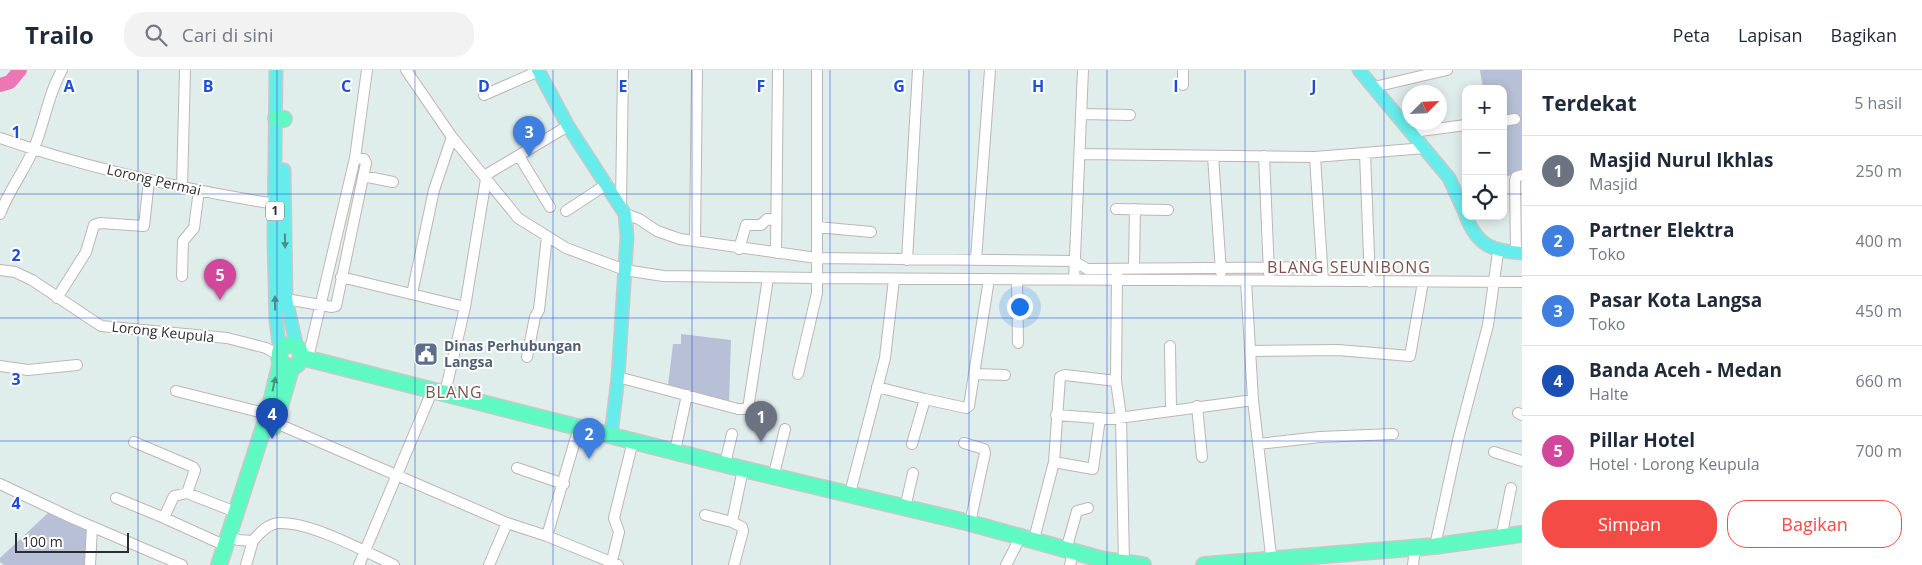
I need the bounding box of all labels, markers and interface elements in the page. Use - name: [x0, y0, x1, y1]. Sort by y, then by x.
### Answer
- search box: [124, 12, 474, 57]
- text: Trailo: [25, 18, 94, 51]
- icon: search: [142, 21, 170, 49]
- text: Cari di sini: [182, 22, 274, 48]
- text: Peta: [1673, 23, 1710, 47]
- text: Lapisan: [1738, 23, 1803, 47]
- text: Bagikan: [1831, 23, 1897, 47]
- text: A: [63, 75, 75, 97]
- text: B: [203, 75, 213, 97]
- text: C: [341, 75, 351, 97]
- text: D: [478, 75, 490, 97]
- text: E: [619, 75, 628, 97]
- text: F: [757, 75, 765, 97]
- text: G: [893, 75, 905, 97]
- text: H: [1032, 75, 1044, 97]
- text: I: [1173, 75, 1179, 97]
- text: J: [1309, 75, 1317, 97]
- north arrow: [1402, 85, 1447, 130]
- map controls: [1462, 85, 1507, 220]
- button: +: [1462, 85, 1507, 130]
- text: Terdekat: [1542, 89, 1637, 117]
- text: 5 hasil: [1854, 92, 1902, 114]
- pin: 3: [513, 116, 545, 157]
- text: 1: [11, 121, 21, 143]
- button: −: [1462, 130, 1507, 175]
- text: Masjid Nurul Ikhlas: [1589, 147, 1773, 173]
- street label: Lorong Permai: [105, 159, 203, 200]
- text: 1: [1553, 160, 1563, 182]
- text: 250 m: [1856, 160, 1902, 182]
- text: Masjid: [1589, 173, 1638, 195]
- button: locate: [1462, 175, 1507, 220]
- road number: 1: [266, 202, 284, 220]
- text: Partner Elektra: [1589, 217, 1734, 243]
- text: 2: [1553, 230, 1563, 252]
- text: 400 m: [1856, 230, 1902, 252]
- one-way arrow: [281, 233, 289, 249]
- text: Toko: [1589, 243, 1625, 265]
- text: 2: [11, 244, 21, 266]
- district label: BLANG SEUNIBONG: [1267, 256, 1431, 278]
- pin: 5: [204, 259, 236, 300]
- text: Pasar Kota Langsa: [1589, 287, 1762, 313]
- your location: [1007, 294, 1033, 320]
- one-way arrow: [271, 295, 279, 311]
- text: 3: [1553, 300, 1563, 322]
- text: 450 m: [1856, 300, 1902, 322]
- text: Toko: [1589, 313, 1625, 335]
- street label: Lorong Keupula: [111, 317, 215, 346]
- place label: Dinas Perhubungan Langsa: [444, 336, 582, 371]
- public building icon: Dinas Perhubungan Langsa: [413, 341, 439, 367]
- text: Banda Aceh - Medan: [1589, 357, 1782, 383]
- text: 3: [11, 368, 21, 390]
- text: 4: [1553, 370, 1563, 392]
- text: 660 m: [1856, 370, 1902, 392]
- one-way arrow: [270, 377, 278, 392]
- district label: BLANG: [425, 381, 483, 403]
- text: Halte: [1589, 383, 1628, 405]
- pin: 4: [256, 398, 288, 439]
- pin: 1: [745, 401, 777, 442]
- pin: 2: [573, 418, 605, 459]
- text: Pillar Hotel: [1589, 427, 1695, 453]
- text: 5: [1553, 440, 1563, 462]
- text: 700 m: [1856, 440, 1902, 462]
- text: Hotel · Lorong Keupula: [1589, 453, 1760, 475]
- text: 4: [11, 492, 21, 514]
- button: Simpan: [1542, 500, 1717, 548]
- button: Bagikan: [1727, 500, 1902, 548]
- scale bar: [15, 530, 129, 553]
- text: 100 m: [22, 532, 63, 551]

